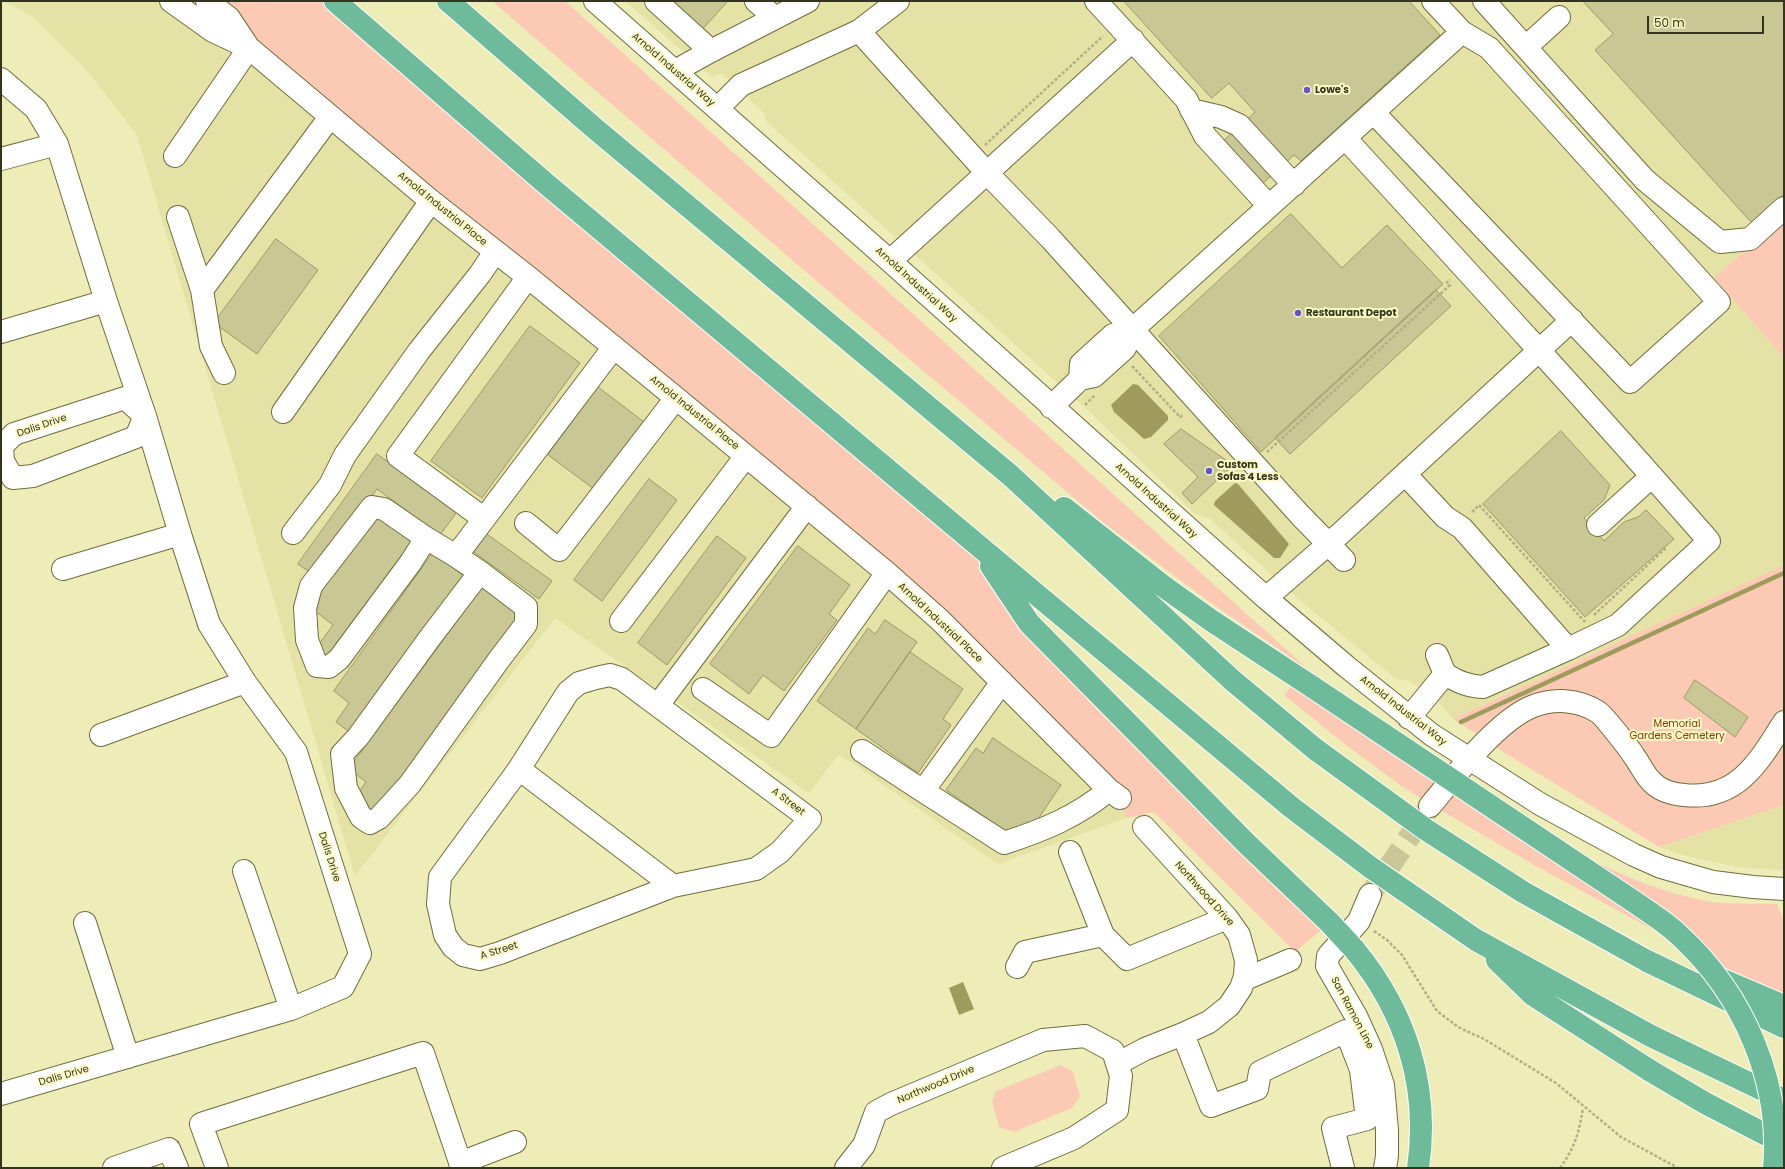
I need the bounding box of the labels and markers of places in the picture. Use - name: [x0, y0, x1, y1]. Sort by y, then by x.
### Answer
- place label: Lowe's: [1315, 84, 1349, 96]
- marker: Lowe's: [1302, 85, 1312, 95]
- place label: Restaurant Depot: [1306, 307, 1396, 319]
- marker: Restaurant Depot: [1293, 308, 1303, 318]
- place label: Custom Sofas 4 Less: [1217, 459, 1279, 482]
- marker: Custom Sofas 4 Less: [1204, 466, 1214, 476]

